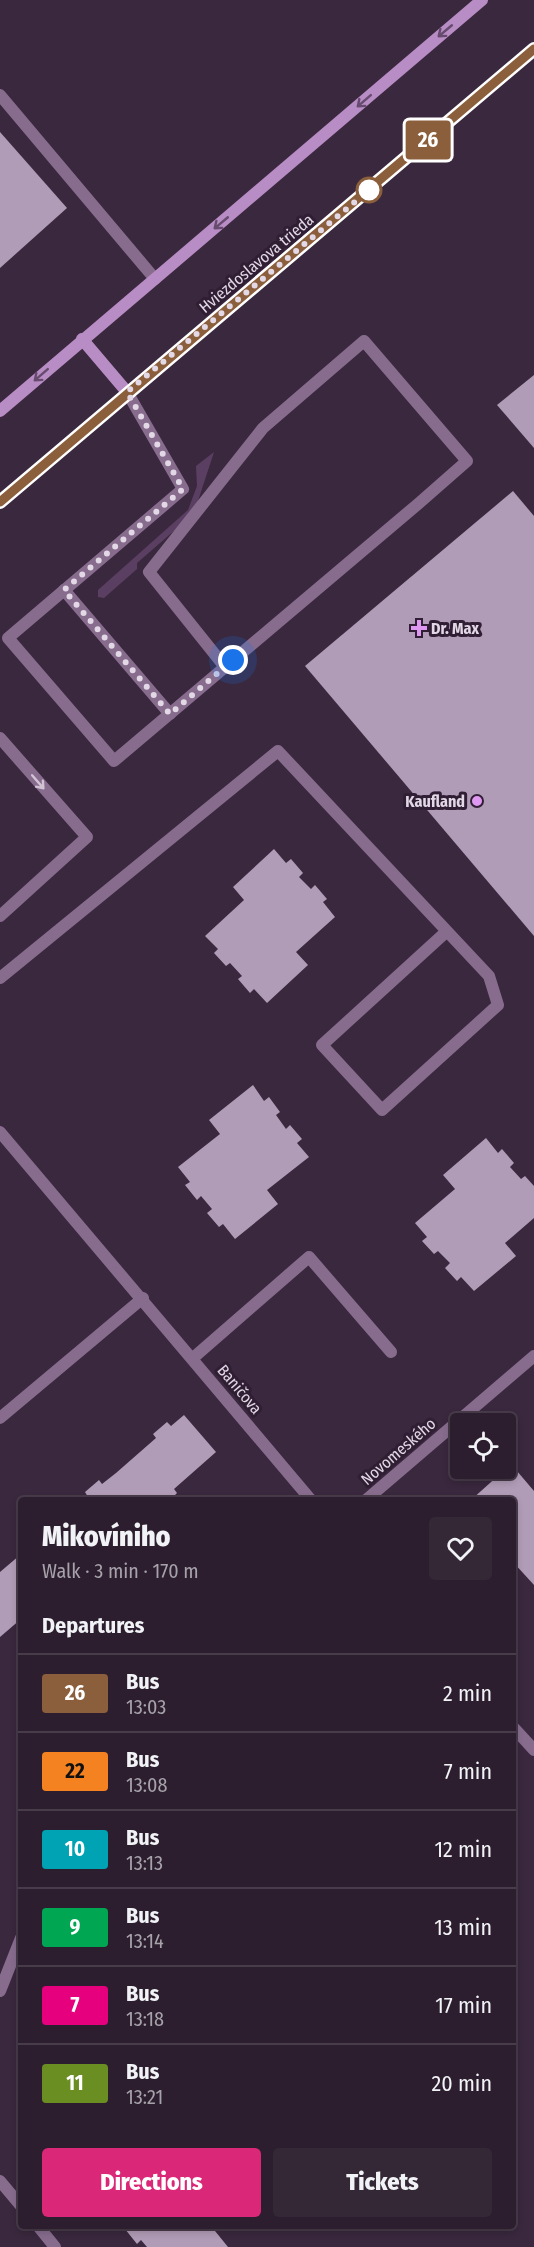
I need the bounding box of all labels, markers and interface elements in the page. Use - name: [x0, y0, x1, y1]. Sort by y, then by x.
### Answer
- one-way arrow: [438, 24, 453, 38]
- one-way arrow: [357, 94, 372, 108]
- line badge: 26: [401, 120, 455, 160]
- text: 26: [418, 127, 438, 153]
- unlabelled marker: [356, 177, 382, 203]
- street label: Hviezdoslavova trieda: [195, 210, 318, 317]
- one-way arrow: [213, 217, 229, 230]
- one-way arrow: [34, 368, 49, 382]
- place label: Dr. Max: [431, 619, 480, 638]
- marker: Dr. Max: [412, 621, 426, 635]
- your location: [218, 645, 248, 675]
- one-way arrow: [31, 774, 45, 789]
- place label: Kaufland: [405, 792, 465, 811]
- marker: Kaufland: [470, 794, 484, 808]
- street label: Baničova: [213, 1361, 266, 1418]
- map controls: [450, 1413, 516, 1479]
- button: locate: [450, 1413, 516, 1479]
- street label: Novomeského: [357, 1414, 440, 1489]
- button: heart: [429, 1517, 492, 1580]
- text: Mikovíniho: [42, 1520, 171, 1553]
- text: Walk · 3 min · 170 m: [42, 1559, 199, 1583]
- text: Departures: [42, 1612, 144, 1639]
- text: Bus: [126, 1668, 159, 1695]
- text: 26: [65, 1680, 85, 1706]
- text: 2 min: [443, 1680, 492, 1707]
- text: 13:03: [126, 1695, 166, 1719]
- text: Bus: [126, 1746, 159, 1773]
- text: 22: [65, 1758, 85, 1784]
- text: 7 min: [444, 1758, 492, 1785]
- text: 13:08: [126, 1773, 167, 1797]
- text: Bus: [126, 1824, 159, 1851]
- text: 10: [65, 1836, 85, 1862]
- text: 12 min: [434, 1836, 492, 1863]
- text: 13:13: [126, 1851, 163, 1875]
- text: Bus: [126, 1902, 159, 1929]
- text: 9: [70, 1914, 80, 1940]
- text: 13 min: [434, 1914, 492, 1941]
- text: 13:14: [126, 1929, 164, 1953]
- text: Bus: [126, 1980, 159, 2007]
- text: 7: [71, 1992, 79, 2018]
- text: 17 min: [435, 1992, 492, 2019]
- text: 13:18: [126, 2007, 164, 2031]
- text: Bus: [126, 2058, 159, 2085]
- text: 11: [66, 2070, 84, 2096]
- text: 20 min: [432, 2070, 492, 2097]
- text: 13:21: [126, 2085, 163, 2109]
- button: Directions: [42, 2148, 261, 2217]
- button: Tickets: [273, 2148, 492, 2217]

